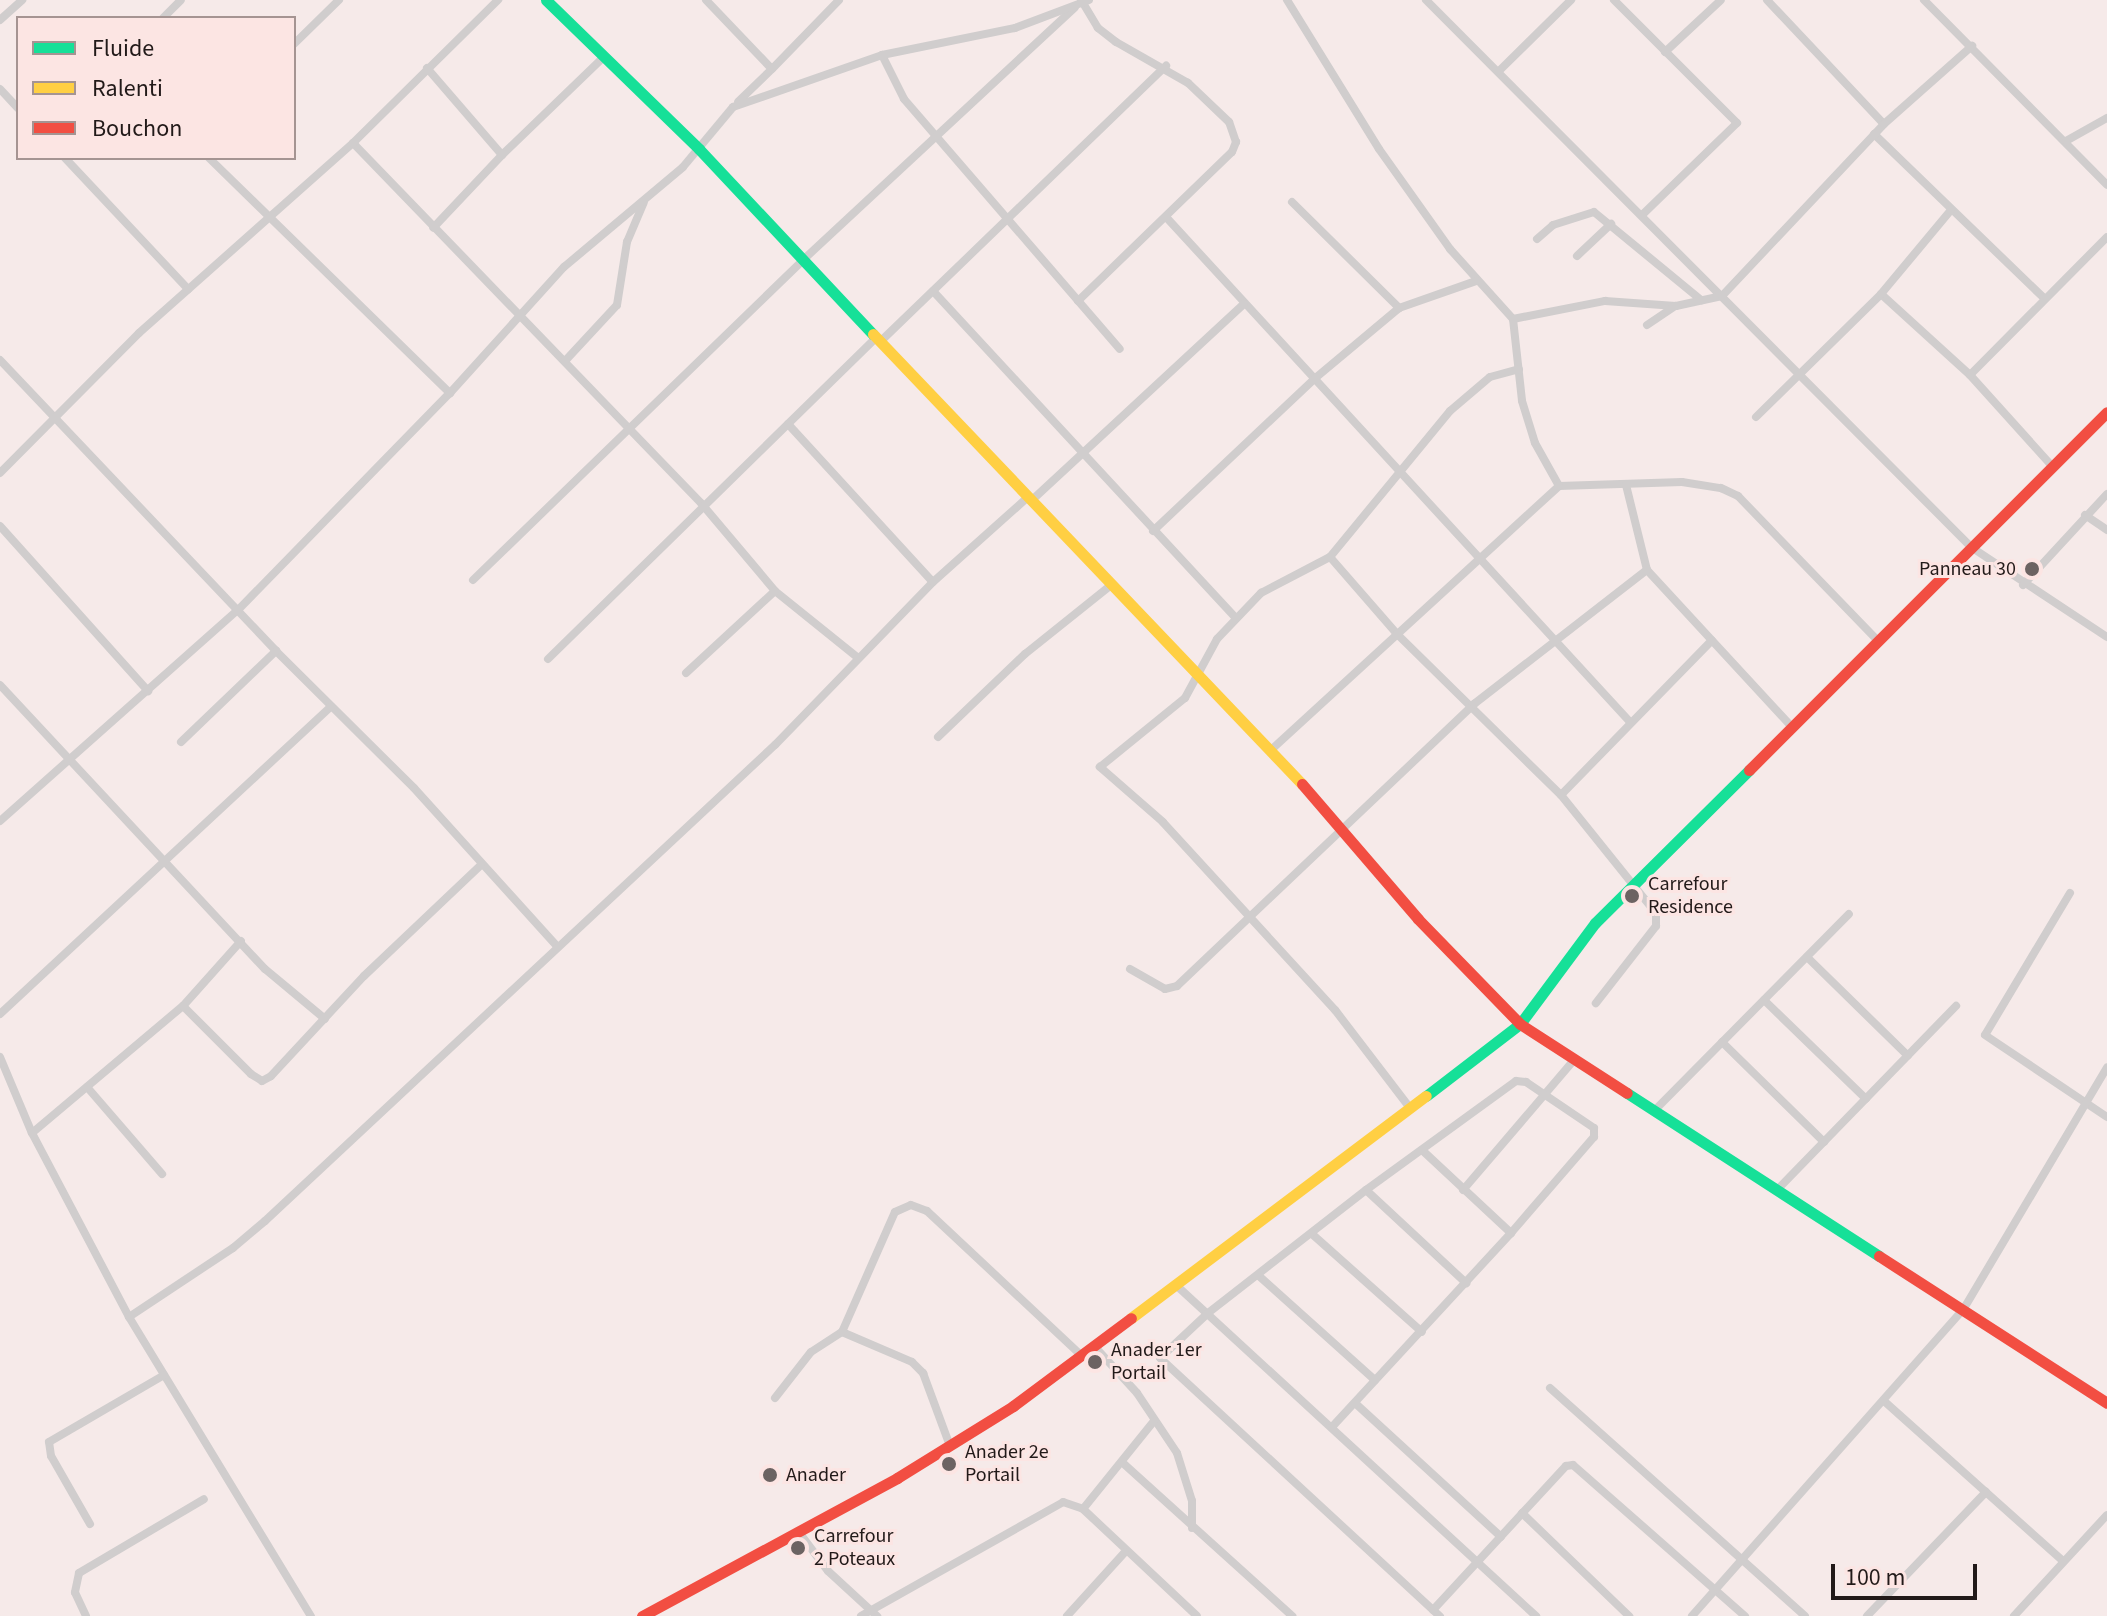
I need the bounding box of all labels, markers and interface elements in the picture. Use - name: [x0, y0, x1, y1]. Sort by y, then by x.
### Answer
- legend: [16, 16, 296, 160]
- text: Fluide: [92, 31, 154, 66]
- text: Ralenti: [92, 71, 163, 106]
- text: Bouchon: [92, 111, 182, 146]
- place label: Panneau 30: [1919, 557, 2016, 581]
- marker: Panneau 30: [2023, 560, 2041, 578]
- place label: Carrefour Residence: [1648, 872, 1733, 919]
- marker: Carrefour Residence: [1623, 887, 1641, 905]
- place label: Anader 1er Portail: [1111, 1338, 1202, 1385]
- marker: Anader 1er Portail: [1086, 1353, 1104, 1371]
- place label: Anader 2e Portail: [965, 1440, 1049, 1487]
- marker: Anader 2e Portail: [940, 1455, 958, 1473]
- place label: Anader: [786, 1463, 846, 1487]
- marker: Anader: [761, 1466, 779, 1484]
- place label: Carrefour 2 Poteaux: [814, 1524, 895, 1571]
- marker: Carrefour 2 Poteaux: [789, 1539, 807, 1557]
- scale bar: [1835, 1548, 1981, 1598]
- text: 100 m: [1845, 1560, 1905, 1595]

